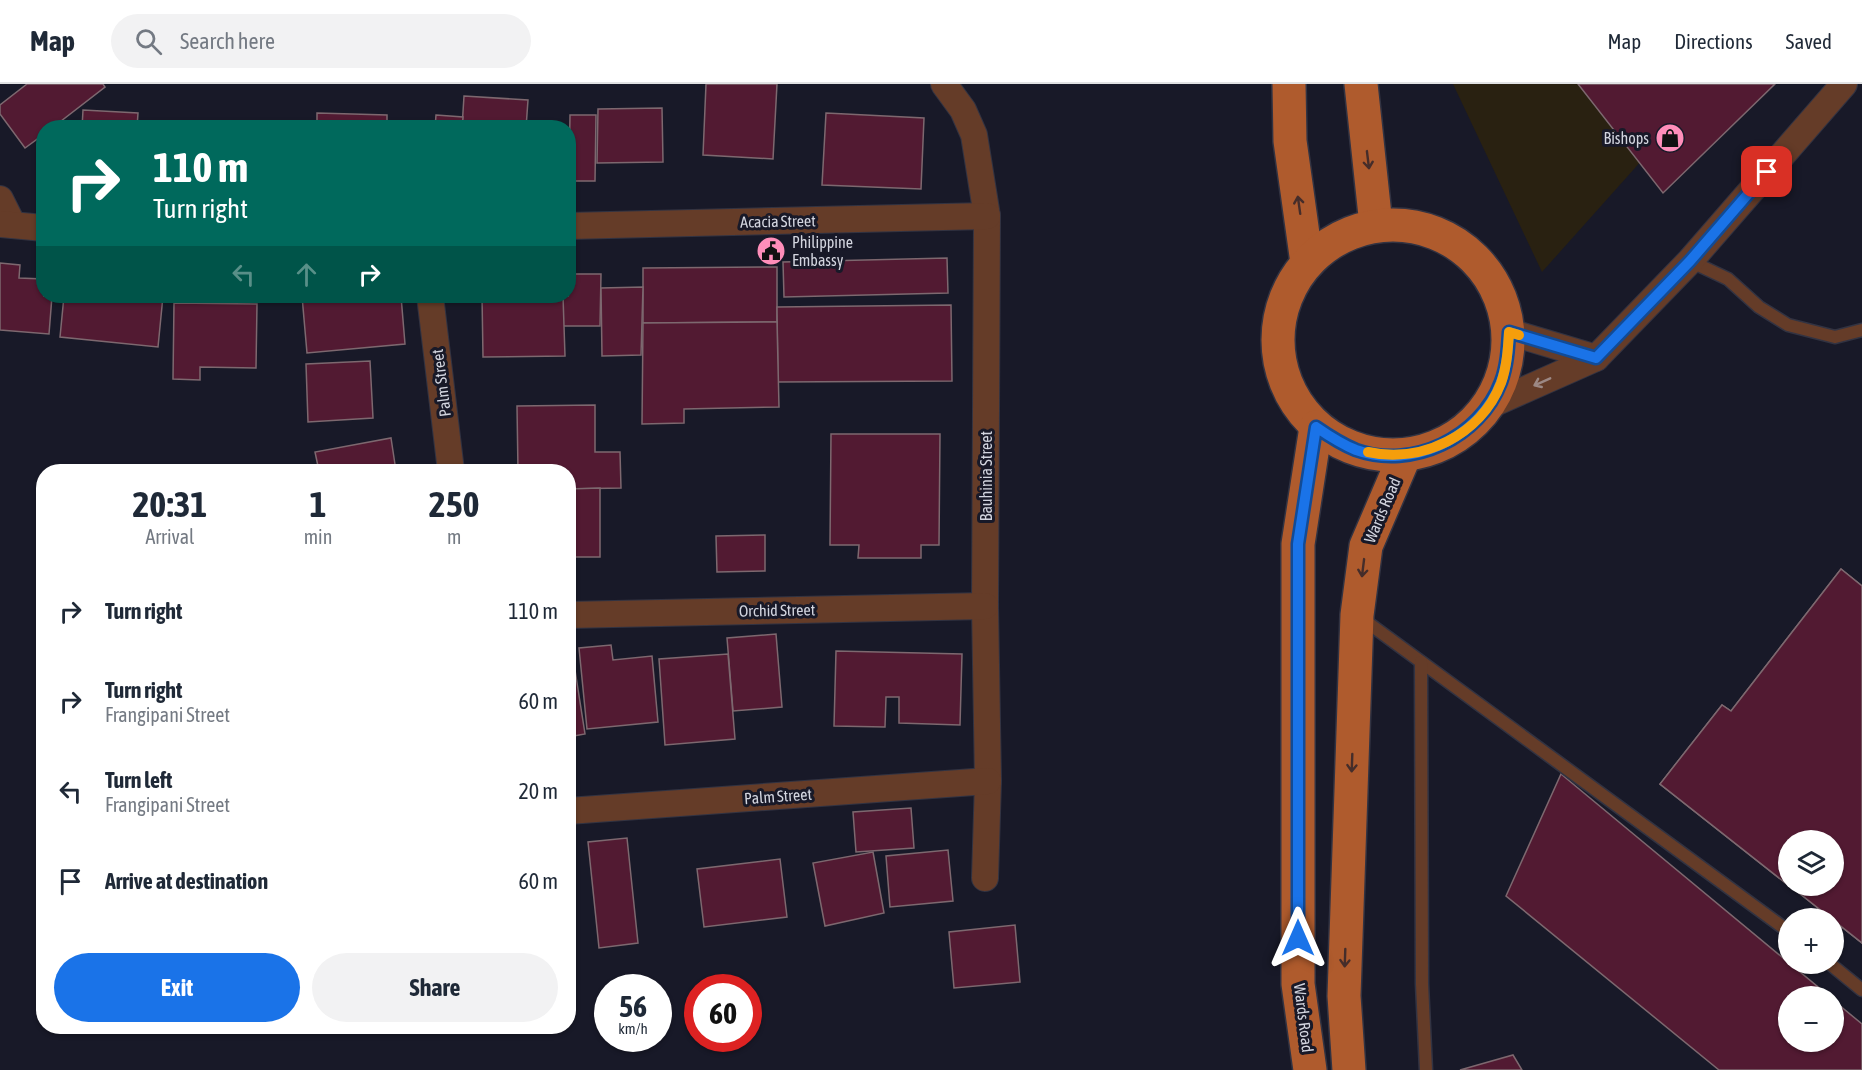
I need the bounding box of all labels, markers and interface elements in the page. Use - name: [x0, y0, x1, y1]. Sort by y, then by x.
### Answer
- search box: [111, 14, 531, 68]
- text: Map: [30, 25, 75, 57]
- icon: search: [132, 25, 165, 58]
- text: Search here: [180, 28, 275, 54]
- text: Map: [1607, 29, 1641, 53]
- text: Directions: [1674, 29, 1753, 53]
- text: Saved: [1786, 29, 1832, 53]
- shop icon: Bishops: [1654, 122, 1686, 154]
- place label: Bishops: [1604, 129, 1649, 148]
- text: 110 m: [153, 143, 248, 191]
- icon: right: [54, 144, 132, 222]
- pin: [1741, 146, 1792, 197]
- one-way arrow: [1363, 149, 1374, 169]
- icon: arrive: [1750, 155, 1783, 188]
- text: Turn right: [153, 193, 248, 224]
- one-way arrow: [1293, 195, 1304, 215]
- street label: Acacia Street: [740, 211, 816, 231]
- place label: Philippine Embassy: [792, 233, 853, 270]
- public building icon: Philippine Embassy: [755, 235, 787, 267]
- icon: left: [227, 258, 260, 291]
- icon: ahead: [290, 258, 323, 291]
- icon: right: [353, 258, 386, 291]
- street label: Palm Street: [428, 348, 454, 418]
- one-way arrow: [1534, 376, 1552, 388]
- street label: Bauhinia Street: [977, 430, 995, 521]
- street label: Wards Road: [1360, 475, 1404, 545]
- text: 20:31: [132, 483, 207, 525]
- text: 1: [310, 483, 326, 525]
- text: 250: [429, 483, 480, 525]
- text: Arrival: [145, 525, 194, 548]
- text: min: [304, 525, 332, 548]
- text: m: [447, 525, 461, 548]
- one-way arrow: [1357, 558, 1368, 578]
- icon: right: [54, 595, 87, 628]
- text: Turn right: [105, 598, 182, 624]
- text: 110 m: [508, 598, 558, 624]
- street label: Orchid Street: [739, 600, 816, 620]
- text: Turn right: [105, 677, 182, 703]
- icon: right: [54, 685, 87, 718]
- text: 60 m: [518, 688, 558, 714]
- text: Frangipani Street: [105, 703, 230, 726]
- one-way arrow: [1346, 752, 1357, 772]
- text: Turn left: [105, 767, 172, 793]
- icon: left: [54, 775, 87, 808]
- text: 20 m: [518, 778, 558, 804]
- street label: Palm Street: [743, 785, 813, 807]
- text: Frangipani Street: [105, 793, 230, 816]
- map controls: [1778, 830, 1844, 1052]
- button: layers: [1778, 830, 1844, 896]
- icon: arrive: [54, 865, 87, 898]
- text: Arrive at destination: [105, 868, 268, 894]
- text: 60 m: [518, 868, 558, 894]
- position arrow: [1266, 906, 1330, 970]
- button: +: [1778, 908, 1844, 974]
- one-way arrow: [1339, 947, 1351, 967]
- button: Exit: [54, 953, 300, 1022]
- button: Share: [312, 953, 558, 1022]
- speed limit sign: 60: [684, 974, 762, 1052]
- street label: Wards Road: [1291, 983, 1317, 1053]
- button: −: [1778, 986, 1844, 1052]
- text: 56: [619, 989, 647, 1023]
- text: km/h: [618, 1020, 648, 1037]

